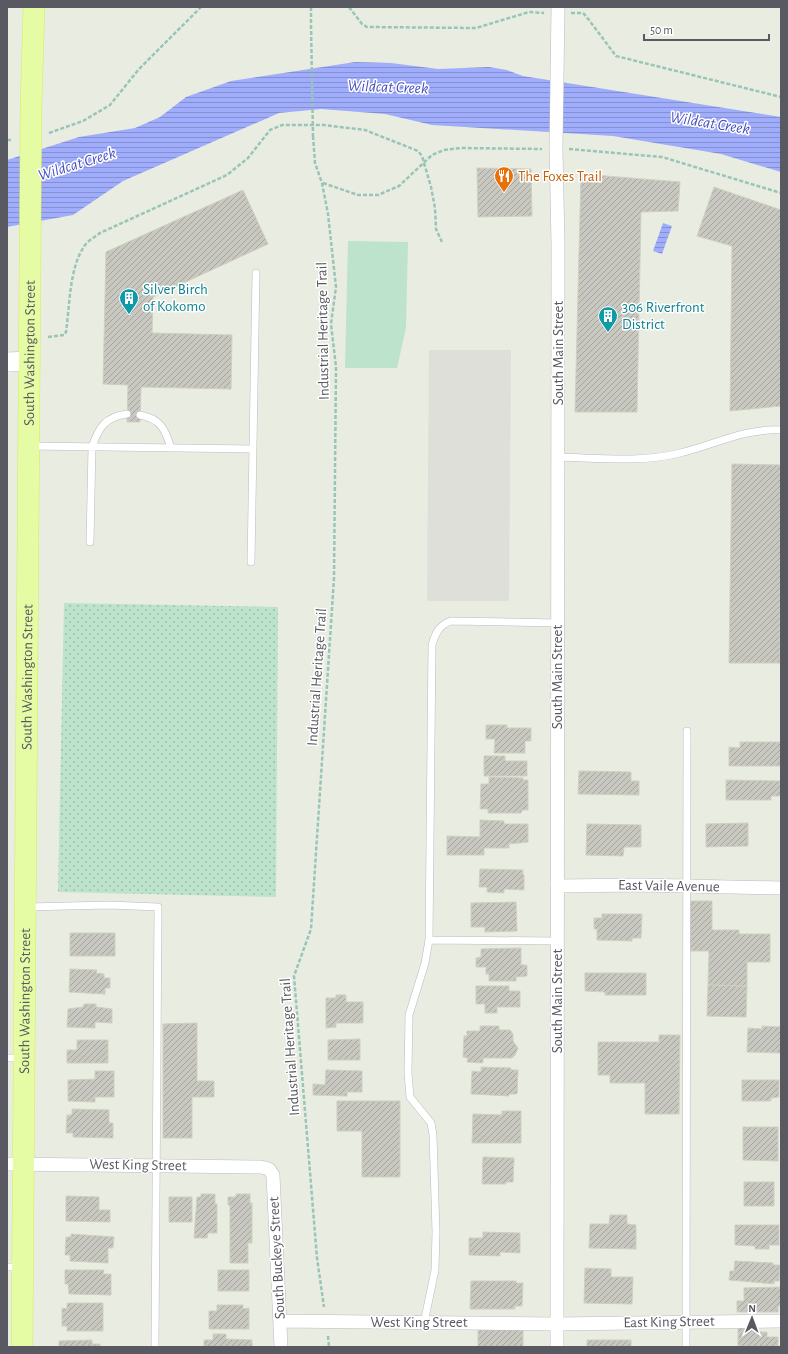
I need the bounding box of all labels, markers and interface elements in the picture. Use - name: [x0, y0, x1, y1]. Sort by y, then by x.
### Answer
- scale bar: [644, 16, 769, 42]
- text: 50 m: [650, 24, 673, 36]
- water label: Wildcat Creek: [348, 78, 428, 96]
- water label: Wildcat Creek: [669, 109, 751, 137]
- water label: Wildcat Creek: [36, 145, 118, 183]
- restaurant icon: The Foxes Trail: [493, 165, 515, 193]
- place label: The Foxes Trail: [518, 169, 602, 184]
- street label: Industrial Heritage Trail: [314, 262, 332, 400]
- street label: South Washington Street: [21, 280, 37, 426]
- place label: Silver Birch of Kokomo: [143, 282, 208, 314]
- building icon: Silver Birch of Kokomo: [118, 287, 140, 315]
- street label: South Main Street: [551, 300, 566, 405]
- place label: 306 Riverfront District: [622, 300, 705, 332]
- building icon: 306 Riverfront District: [597, 305, 619, 333]
- street label: South Washington Street: [19, 604, 35, 750]
- street label: Industrial Heritage Trail: [305, 608, 329, 746]
- street label: South Main Street: [550, 624, 565, 729]
- street label: East Vaile Avenue: [618, 878, 720, 894]
- street label: South Washington Street: [17, 928, 33, 1074]
- street label: South Main Street: [550, 948, 565, 1053]
- street label: Industrial Heritage Trail: [278, 978, 302, 1116]
- street label: West King Street: [89, 1157, 187, 1173]
- street label: South Buckeye Street: [266, 1196, 288, 1320]
- north arrow: [732, 1298, 772, 1338]
- text: N: [748, 1303, 756, 1314]
- street label: East King Street: [623, 1314, 715, 1330]
- street label: West King Street: [370, 1315, 468, 1330]

